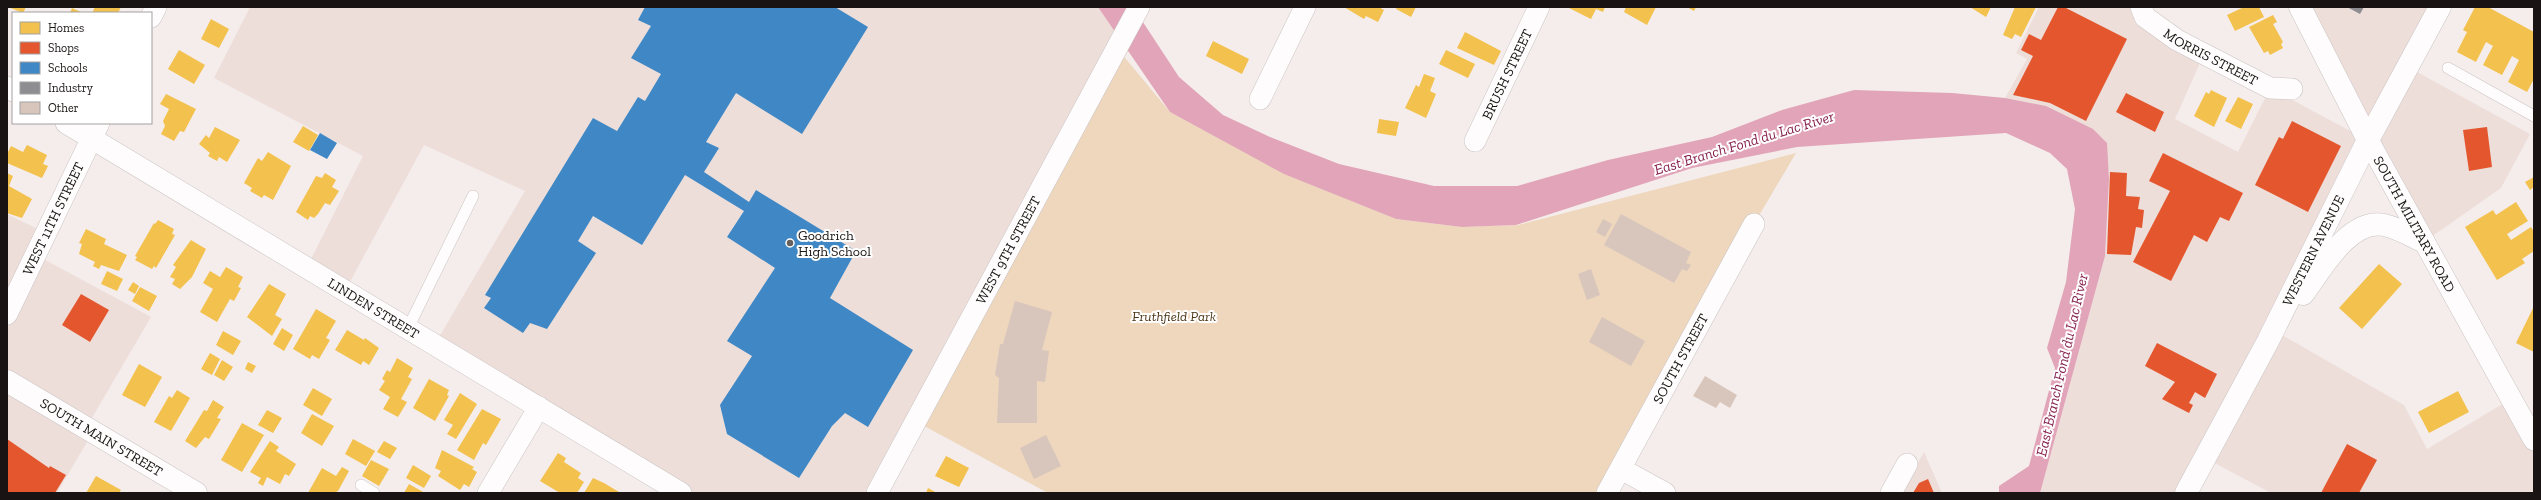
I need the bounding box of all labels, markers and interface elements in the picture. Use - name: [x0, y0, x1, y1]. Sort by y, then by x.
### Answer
- legend: [12, 12, 152, 124]
- text: Homes: [48, 21, 84, 35]
- street label: MORRIS STREET: [2160, 25, 2261, 89]
- street label: BRUSH STREET: [1479, 26, 1536, 122]
- text: Shops: [48, 41, 79, 55]
- text: Schools: [48, 61, 87, 75]
- text: Industry: [48, 81, 94, 95]
- text: Other: [48, 101, 79, 115]
- water label: East Branch Fond du Lac River: [1652, 107, 1837, 179]
- street label: SOUTH MILITARY ROAD: [2370, 153, 2459, 295]
- street label: WEST 11TH STREET: [19, 159, 88, 278]
- street label: WESTERN AVENUE: [2279, 192, 2348, 309]
- street label: WEST 9TH STREET: [972, 193, 1045, 307]
- place label: Goodrich High School: [798, 227, 871, 260]
- marker: Goodrich High School: [785, 238, 795, 248]
- water label: East Branch Fond du Lac River: [2032, 271, 2092, 458]
- street label: LINDEN STREET: [324, 274, 423, 343]
- park label: Fruthfield Park: [1132, 308, 1216, 325]
- street label: SOUTH STREET: [1649, 311, 1712, 407]
- street label: SOUTH MAIN STREET: [37, 395, 166, 481]

